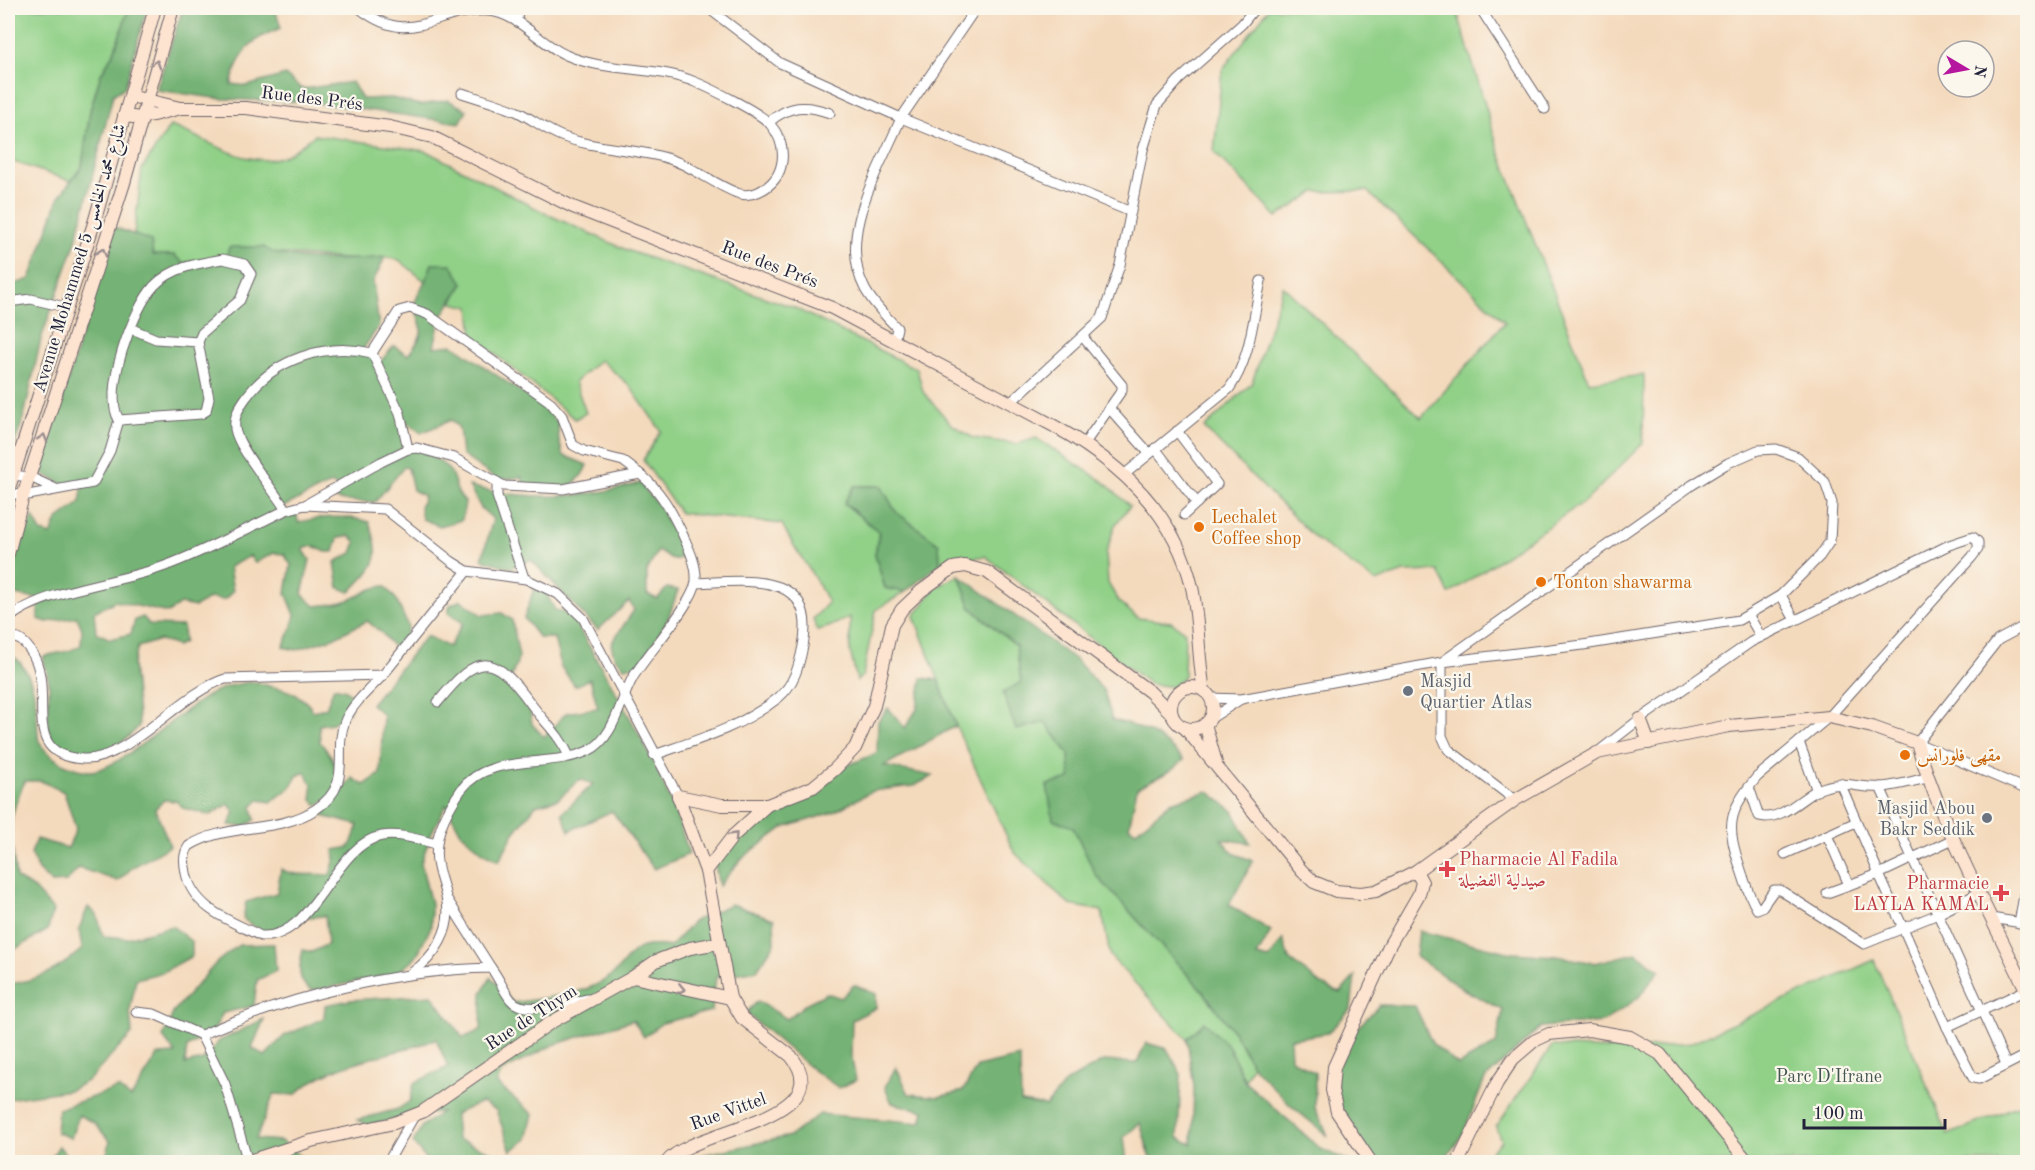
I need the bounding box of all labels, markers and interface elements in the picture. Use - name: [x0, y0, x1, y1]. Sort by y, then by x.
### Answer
- north arrow: [1936, 39, 1996, 99]
- one-way arrow: [149, 59, 161, 70]
- text: N: [1970, 64, 1988, 79]
- street label: Rue des Prés: [260, 84, 364, 114]
- street label: Avenue Mohammed 5 شارع محمد الخامس: [30, 122, 134, 396]
- street label: Rue des Prés: [719, 238, 821, 292]
- one-way arrow: [94, 247, 107, 258]
- one-way arrow: [36, 433, 48, 444]
- place label: Lechalet Coffee shop: [1211, 509, 1301, 548]
- marker: Lechalet Coffee shop: [1192, 520, 1206, 534]
- place label: Tonton shawarma: [1553, 574, 1692, 592]
- marker: Tonton shawarma: [1534, 575, 1548, 589]
- place label: Masjid Quartier Atlas: [1420, 673, 1532, 712]
- marker: Masjid Quartier Atlas: [1401, 684, 1415, 698]
- place label: مقهى فلورانس: [1917, 747, 2001, 767]
- marker: مقهى فلورانس: [1898, 748, 1912, 762]
- place label: Masjid Abou Bakr Seddik: [1877, 800, 1975, 839]
- marker: Masjid Abou Bakr Seddik: [1980, 811, 1994, 825]
- one-way arrow: [726, 832, 737, 843]
- place label: Pharmacie Al Fadila صيدلية الفضيلة: [1458, 851, 1618, 890]
- marker: Pharmacie Al Fadila صيدلية الفضيلة: [1440, 862, 1454, 876]
- place label: Pharmacie LAYLA KAMAL: [1853, 875, 1989, 914]
- marker: Pharmacie LAYLA KAMAL: [1994, 886, 2008, 900]
- street label: Rue de Thym: [483, 982, 580, 1054]
- one-way arrow: [676, 982, 686, 995]
- park label: Parc D'Ifrane: [1776, 1068, 1882, 1086]
- street label: Rue Vittel: [688, 1090, 769, 1134]
- scale bar: [1804, 1092, 1945, 1130]
- text: 100 m: [1813, 1105, 1864, 1123]

